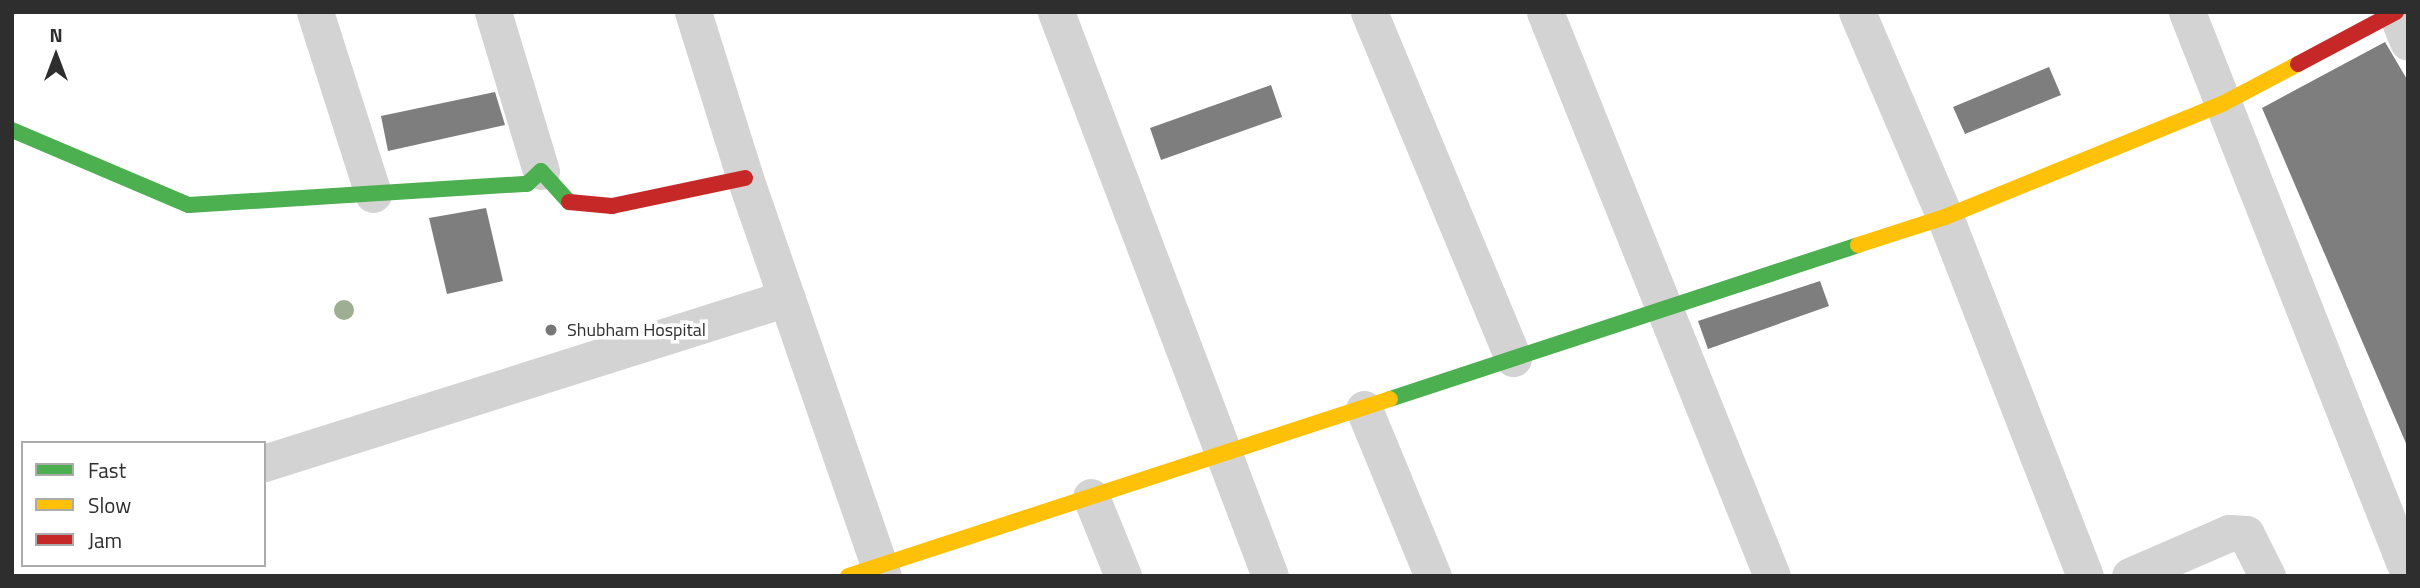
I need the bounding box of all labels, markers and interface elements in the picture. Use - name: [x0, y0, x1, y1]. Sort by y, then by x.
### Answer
- text: N: [49, 20, 63, 49]
- north arrow: [21, 21, 91, 91]
- place label: Shubham Hospital: [567, 319, 706, 341]
- marker: Shubham Hospital: [541, 320, 561, 340]
- legend: [21, 441, 266, 567]
- text: Fast: [88, 454, 126, 486]
- text: Slow: [88, 489, 131, 521]
- text: Jam: [88, 524, 122, 556]

